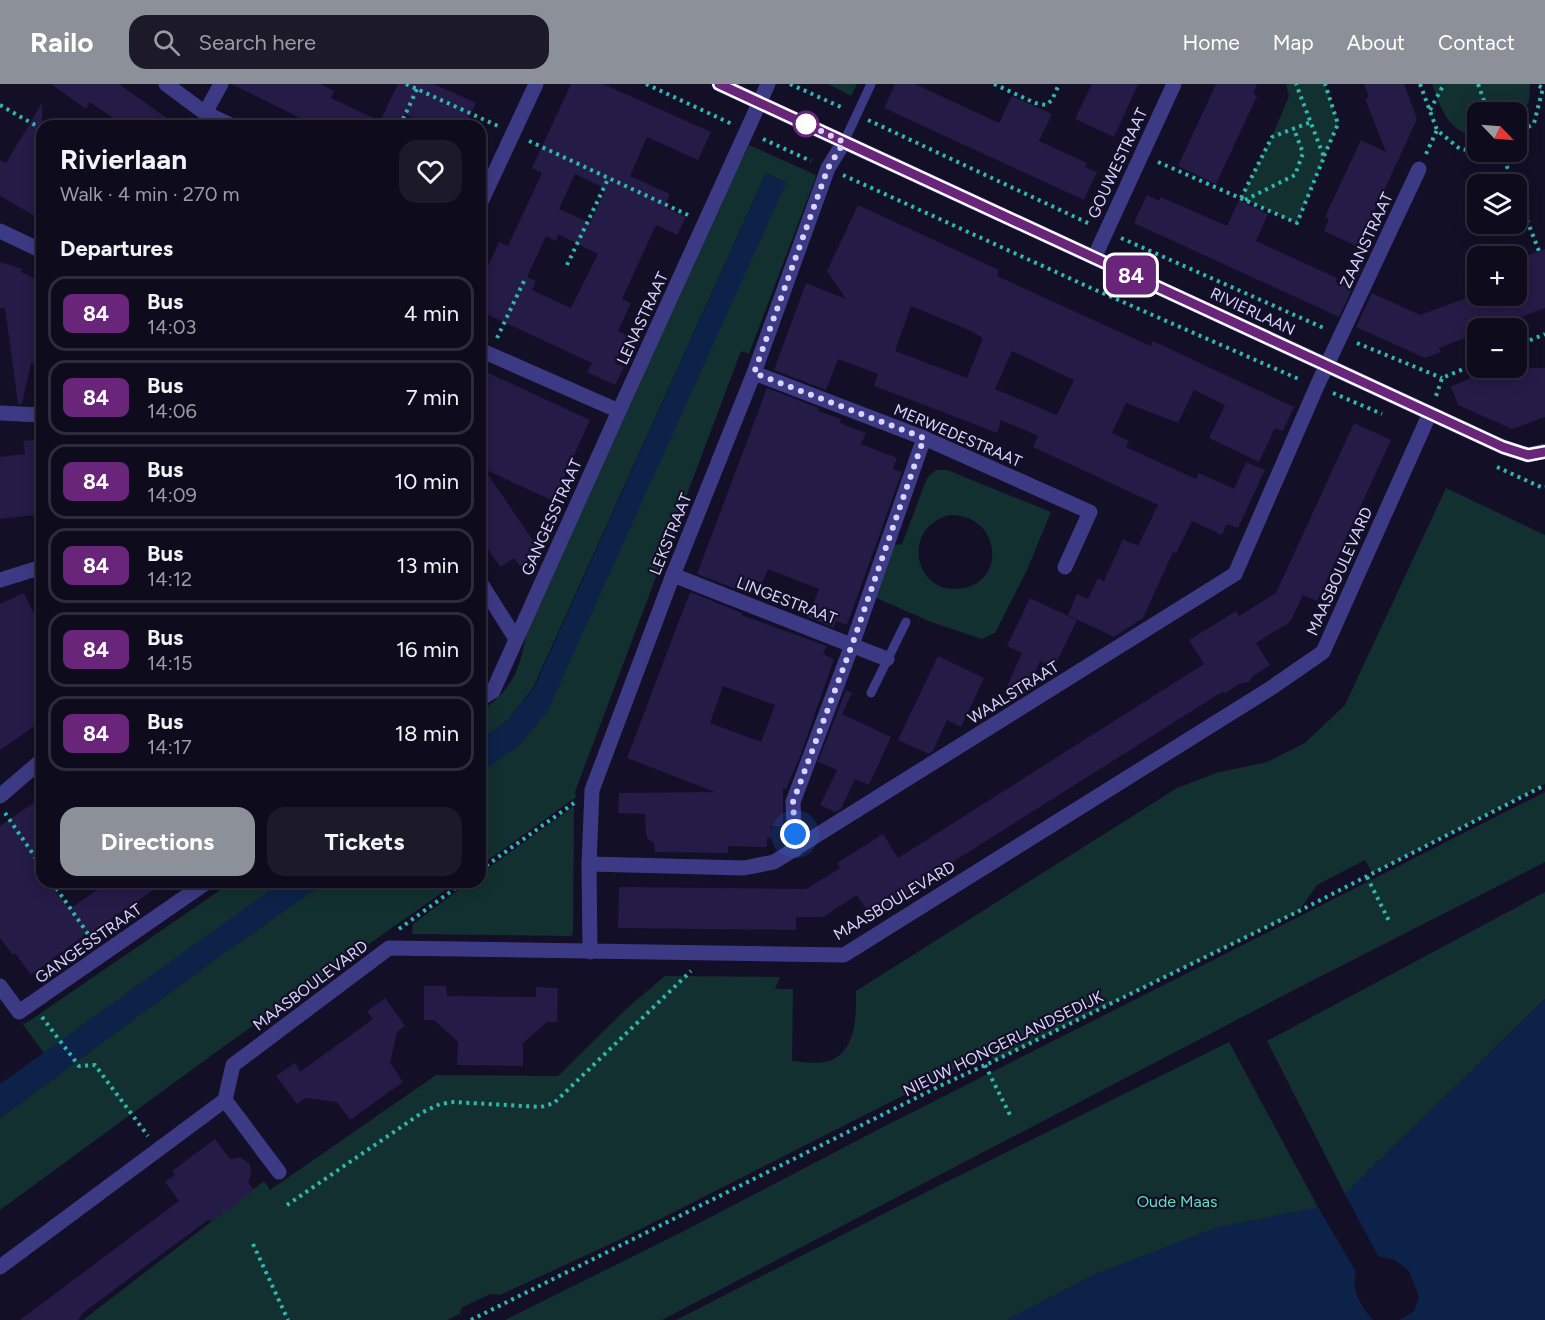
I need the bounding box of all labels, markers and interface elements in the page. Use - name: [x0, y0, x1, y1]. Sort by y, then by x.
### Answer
- search box: [129, 15, 549, 69]
- text: Railo: [30, 25, 93, 59]
- icon: search: [150, 26, 183, 59]
- text: Search here: [198, 29, 316, 56]
- text: Home: [1183, 30, 1240, 55]
- text: Map: [1273, 30, 1314, 55]
- text: About: [1347, 30, 1405, 55]
- text: Contact: [1438, 30, 1515, 55]
- north arrow: [1467, 102, 1527, 162]
- map controls: [1467, 102, 1527, 378]
- street label: GOUWESTRAAT: [1084, 105, 1151, 221]
- unlabelled marker: [793, 111, 819, 137]
- button: heart: [399, 140, 462, 203]
- text: Rivierlaan: [60, 142, 187, 176]
- button: layers: [1467, 174, 1527, 234]
- text: Walk · 4 min · 270 m: [60, 182, 240, 206]
- street label: ZAANSTRAAT: [1336, 189, 1397, 291]
- text: Departures: [60, 235, 173, 262]
- button: +: [1467, 246, 1527, 306]
- line badge: 84: [1104, 256, 1158, 294]
- text: 84: [1118, 263, 1144, 288]
- street label: LENASTRAAT: [613, 269, 672, 368]
- street label: RIVIERLAAN: [1207, 283, 1298, 339]
- text: Bus: [147, 288, 183, 315]
- text: 4 min: [404, 300, 459, 327]
- text: 84: [83, 301, 109, 326]
- text: 14:03: [147, 315, 196, 339]
- button: −: [1467, 318, 1527, 378]
- text: Bus: [147, 372, 183, 399]
- text: 7 min: [406, 384, 459, 411]
- text: 84: [83, 385, 109, 410]
- text: 14:06: [147, 399, 197, 423]
- street label: MERWEDESTRAAT: [891, 400, 1025, 471]
- text: Bus: [147, 456, 183, 483]
- street label: GANGESSTRAAT: [517, 456, 586, 578]
- text: 10 min: [394, 468, 459, 495]
- text: 84: [83, 469, 109, 494]
- text: 14:09: [147, 483, 197, 507]
- street label: LEKSTRAAT: [645, 490, 696, 578]
- street label: MAASBOULEVARD: [1303, 504, 1376, 638]
- text: Bus: [147, 540, 183, 567]
- text: 13 min: [396, 552, 459, 579]
- text: 84: [83, 553, 109, 578]
- text: 14:12: [147, 567, 192, 591]
- street label: LINGESTRAAT: [734, 573, 840, 628]
- text: Bus: [147, 624, 183, 651]
- text: 16 min: [396, 636, 459, 663]
- text: 84: [83, 637, 109, 662]
- text: 14:15: [147, 651, 193, 675]
- street label: WAALSTRAAT: [964, 657, 1062, 728]
- text: Bus: [147, 708, 183, 735]
- text: 18 min: [395, 720, 459, 747]
- text: 84: [83, 721, 109, 746]
- text: 14:17: [147, 735, 192, 759]
- button: Directions: [60, 807, 255, 876]
- button: Tickets: [267, 807, 462, 876]
- your location: [780, 819, 810, 849]
- street label: MAASBOULEVARD: [830, 857, 959, 944]
- street label: GANGESSTRAAT: [31, 899, 145, 987]
- street label: MAASBOULEVARD: [249, 936, 371, 1035]
- street label: NIEUW HONGERLANDSEDIJK: [900, 987, 1107, 1100]
- park label: Oude Maas: [1137, 1192, 1217, 1211]

